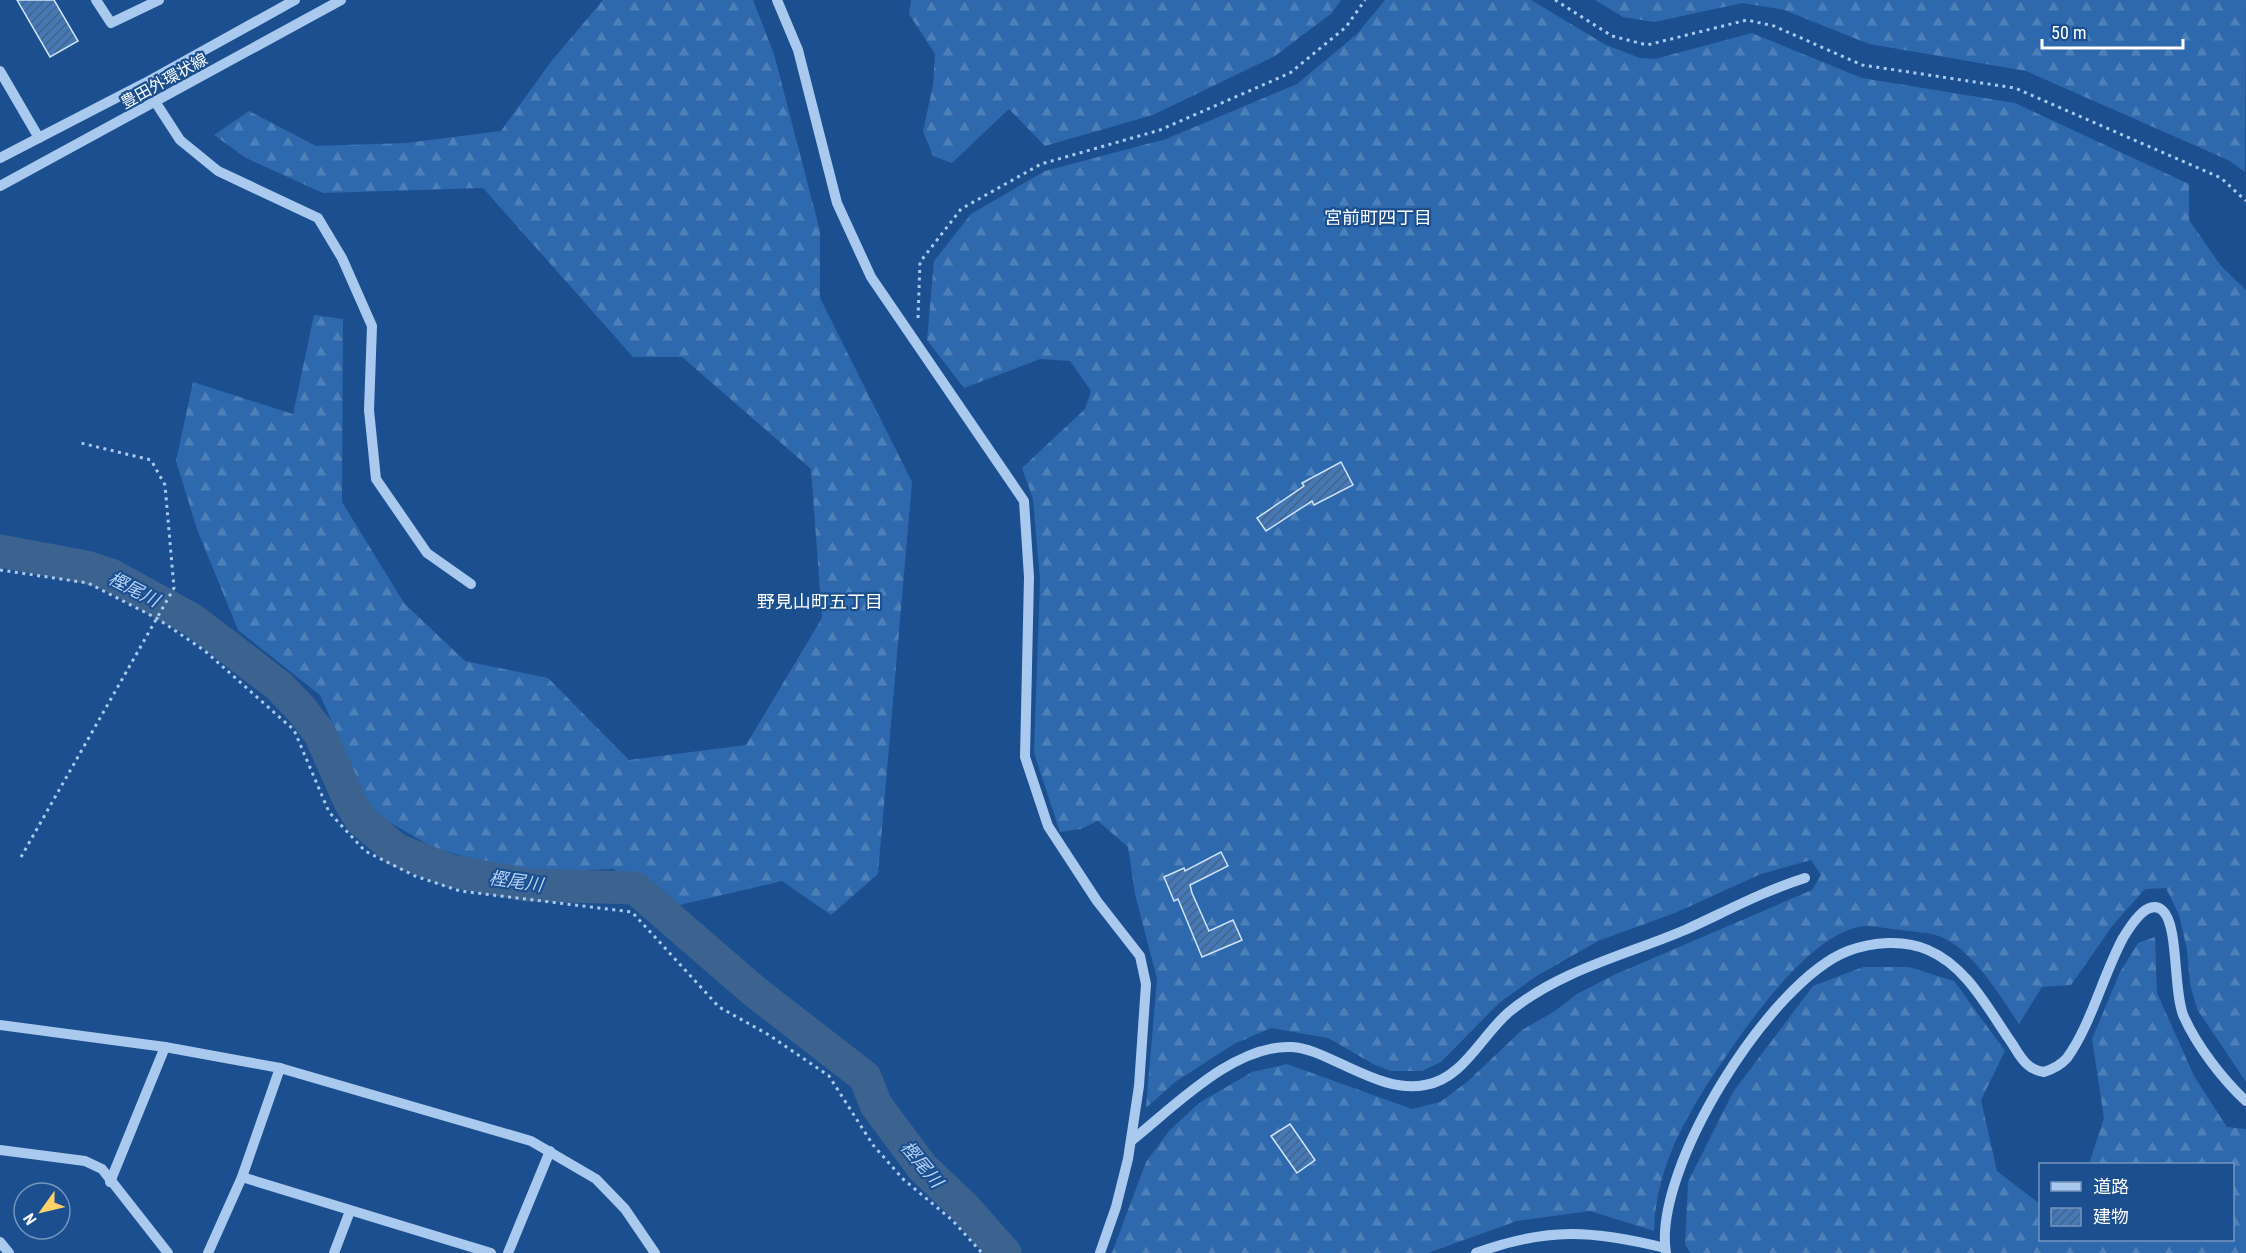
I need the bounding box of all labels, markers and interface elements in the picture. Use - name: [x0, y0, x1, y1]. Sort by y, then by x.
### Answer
- scale bar: [2042, 12, 2183, 50]
- text: 50 m: [2051, 22, 2086, 43]
- street label: 豊田外環状線: [117, 49, 211, 113]
- district label: 宮前町四丁目: [1324, 207, 1432, 228]
- water label: 樫尾川: [105, 567, 165, 612]
- district label: 野見山町五丁目: [757, 591, 883, 612]
- water label: 樫尾川: [488, 867, 546, 895]
- water label: 樫尾川: [897, 1137, 949, 1193]
- legend: [2039, 1163, 2234, 1241]
- text: 道路: [2093, 1176, 2129, 1197]
- north arrow: [12, 1181, 72, 1241]
- text: 建物: [2093, 1206, 2129, 1227]
- text: N: [19, 1210, 41, 1228]

